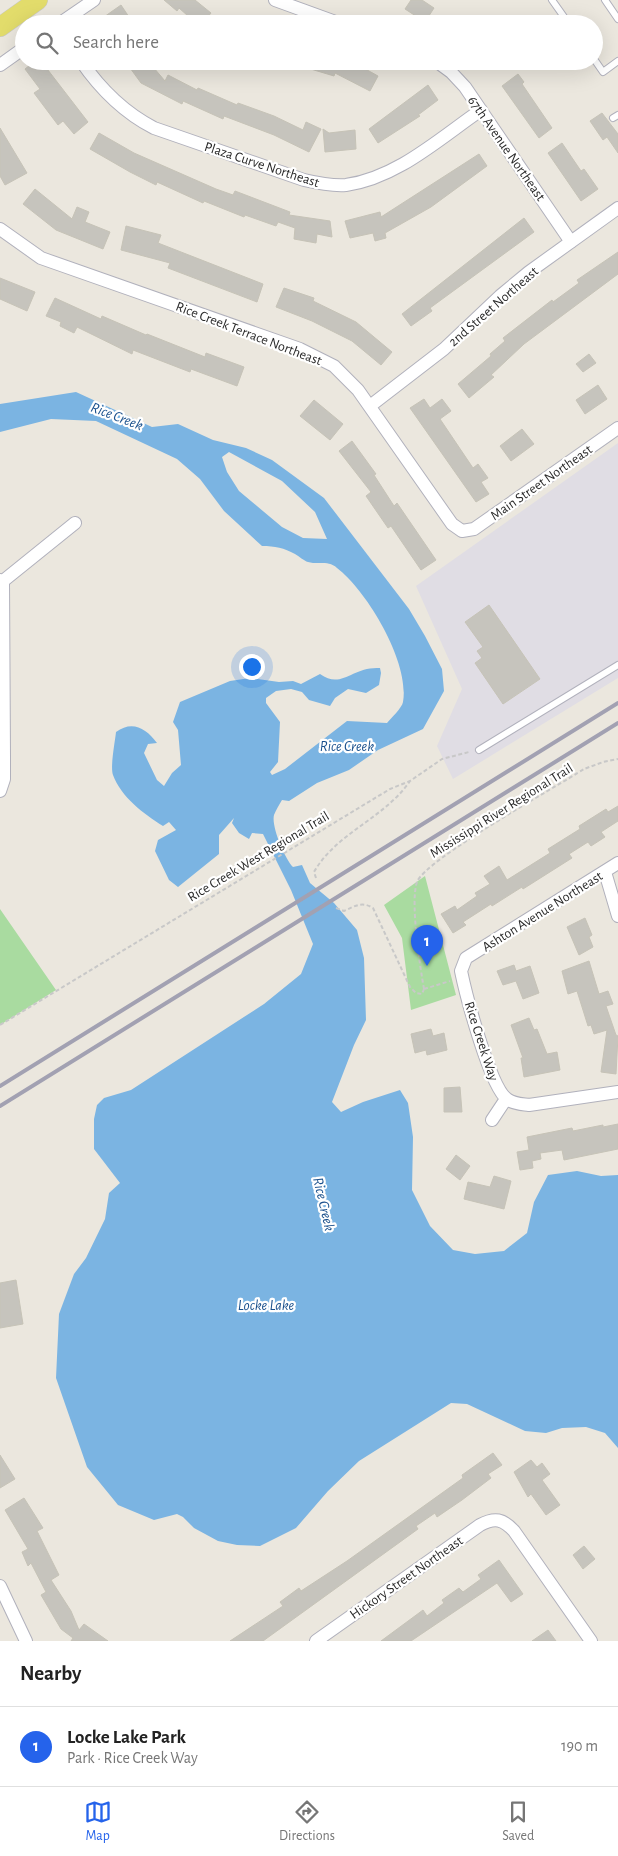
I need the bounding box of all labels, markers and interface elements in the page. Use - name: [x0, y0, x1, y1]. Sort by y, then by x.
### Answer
- search box: [15, 15, 603, 70]
- icon: search: [33, 29, 61, 57]
- text: Search here: [73, 33, 159, 52]
- street label: 67th Avenue Northeast: [465, 94, 548, 204]
- street label: Plaza Curve Northeast: [203, 140, 321, 190]
- street label: 2nd Street Northeast: [446, 264, 541, 349]
- street label: Rice Creek Terrace Northeast: [174, 300, 324, 368]
- water label: Rice Creek: [89, 400, 145, 433]
- street label: Main Street Northeast: [488, 442, 595, 523]
- your location: [239, 654, 265, 680]
- water label: Rice Creek: [320, 739, 374, 754]
- street label: Mississippi River Regional Trail: [428, 761, 575, 861]
- street label: Rice Creek West Regional Trail: [185, 809, 332, 905]
- street label: Ashton Avenue Northeast: [480, 869, 606, 955]
- pin: 1: [411, 925, 443, 966]
- street label: Rice Creek Way: [462, 1000, 500, 1083]
- water label: Rice Creek: [310, 1176, 337, 1232]
- water label: Locke Lake: [238, 1298, 295, 1313]
- street label: Hickory Street Northeast: [348, 1533, 466, 1622]
- text: Nearby: [20, 1663, 81, 1684]
- text: Locke Lake Park: [67, 1728, 186, 1747]
- text: 1: [33, 1738, 39, 1754]
- text: 190 m: [561, 1738, 598, 1754]
- text: Park · Rice Creek Way: [67, 1750, 198, 1766]
- tab: Map: [84, 1798, 112, 1845]
- tab: Directions: [279, 1798, 335, 1845]
- tab: Saved: [502, 1798, 534, 1845]

